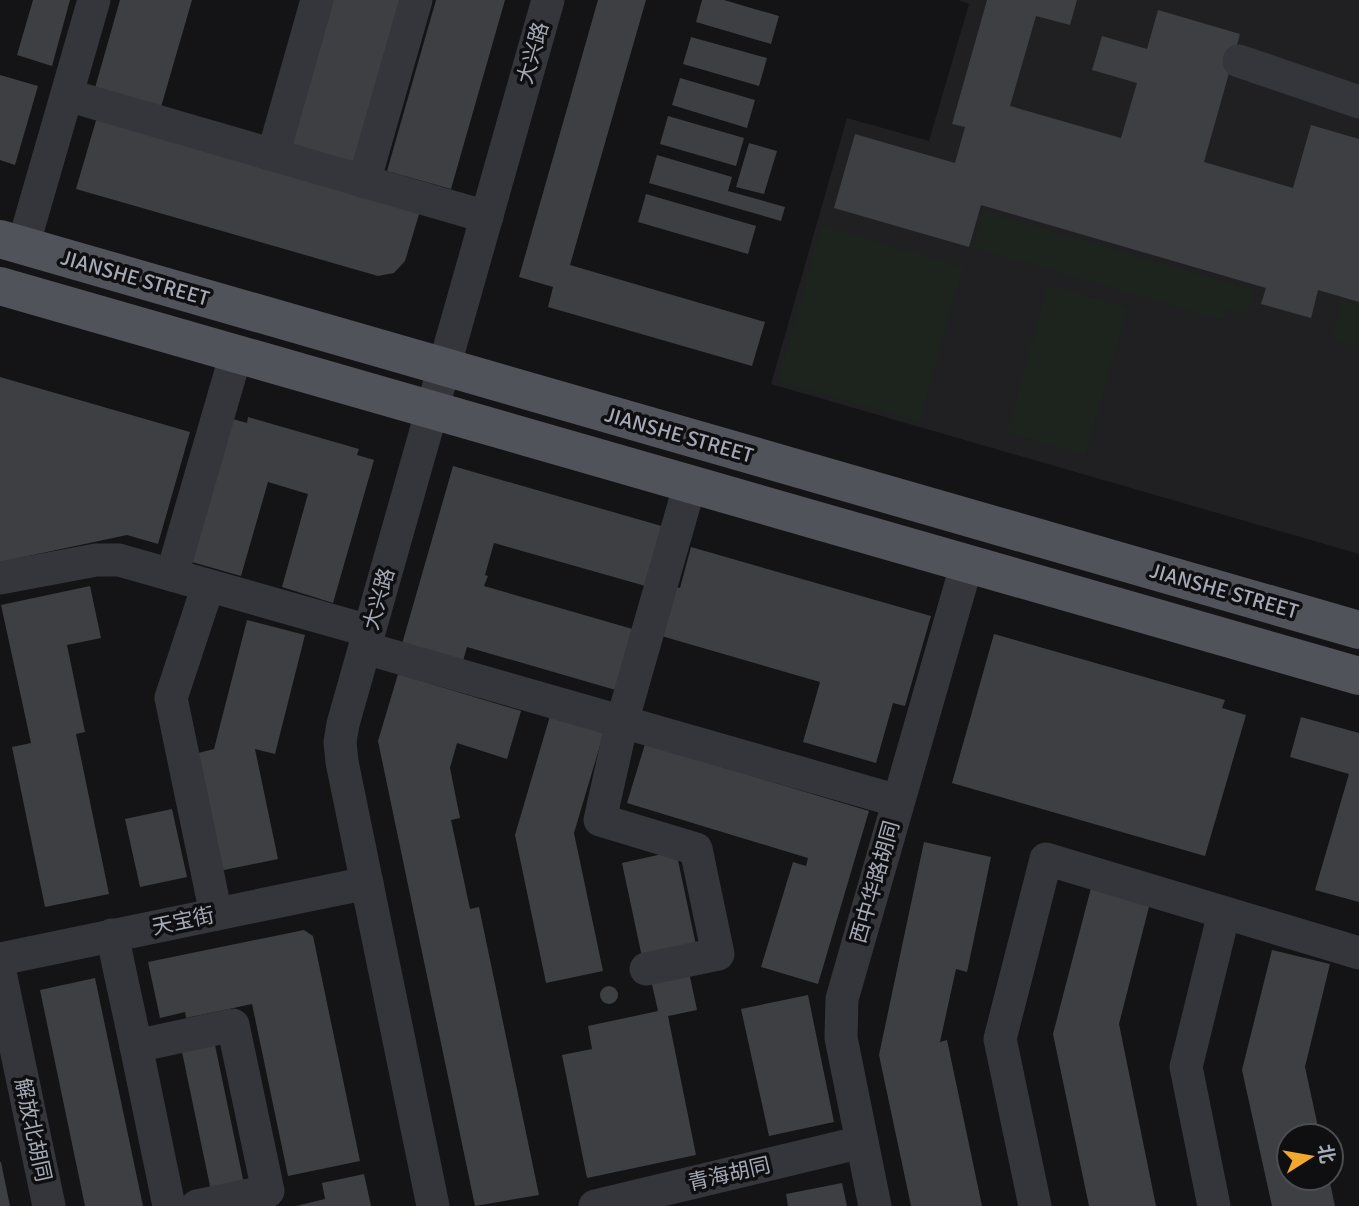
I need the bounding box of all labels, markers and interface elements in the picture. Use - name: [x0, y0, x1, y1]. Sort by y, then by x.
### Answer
- street label: 大兴路: [512, 19, 554, 87]
- street label: JIANSHE STREET: [58, 244, 213, 312]
- street label: JIANSHE STREET: [602, 401, 757, 469]
- street label: JIANSHE STREET: [1147, 557, 1302, 625]
- street label: 大兴路: [358, 565, 400, 633]
- street label: 西中华路胡同: [845, 818, 905, 946]
- street label: 天宝街: [149, 902, 217, 940]
- street label: 解放北胡同: [9, 1076, 57, 1184]
- north arrow: [1275, 1122, 1345, 1192]
- text: 北: [1312, 1142, 1339, 1166]
- street label: 青海胡同: [685, 1152, 773, 1196]

